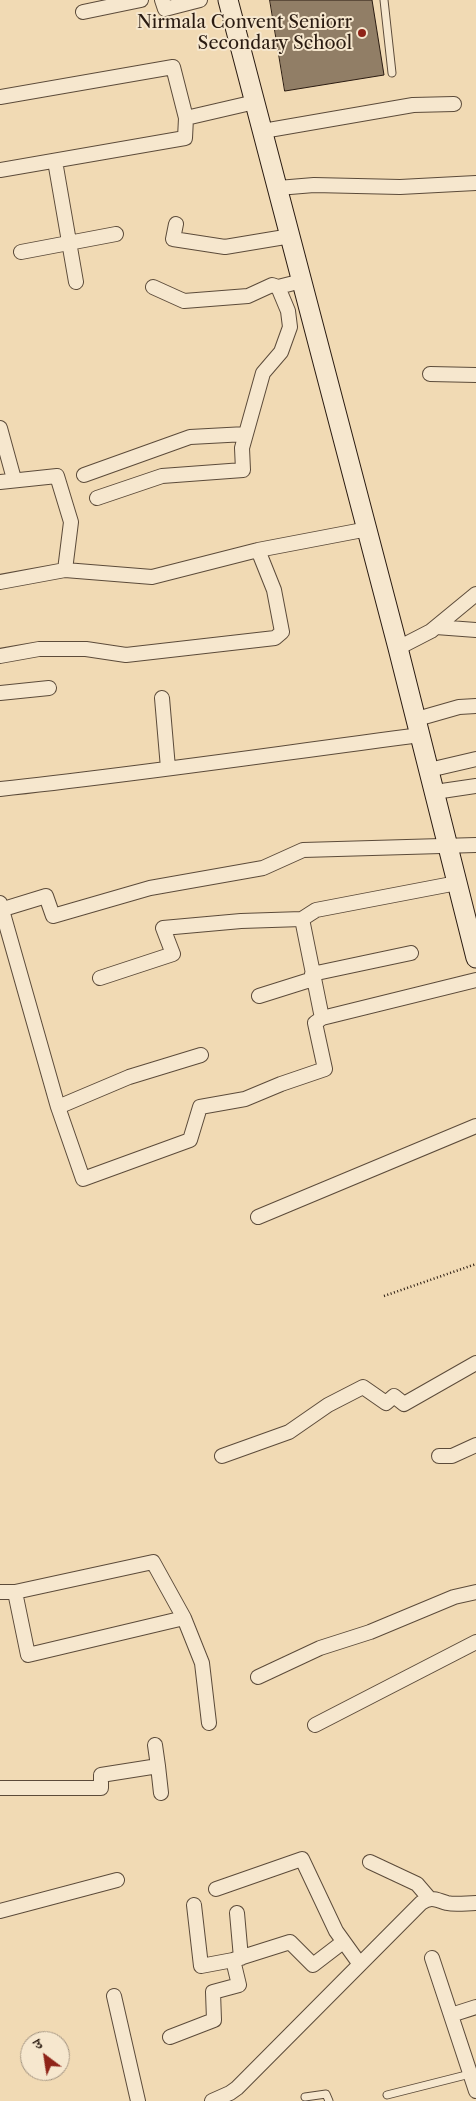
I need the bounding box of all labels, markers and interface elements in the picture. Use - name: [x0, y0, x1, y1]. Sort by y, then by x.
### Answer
- place label: Nirmala Convent Seniorr Secondary School: [137, 12, 352, 54]
- marker: Nirmala Convent Seniorr Secondary School: [356, 27, 368, 39]
- north arrow: [20, 2031, 70, 2081]
- text: उ: [30, 2034, 45, 2054]

